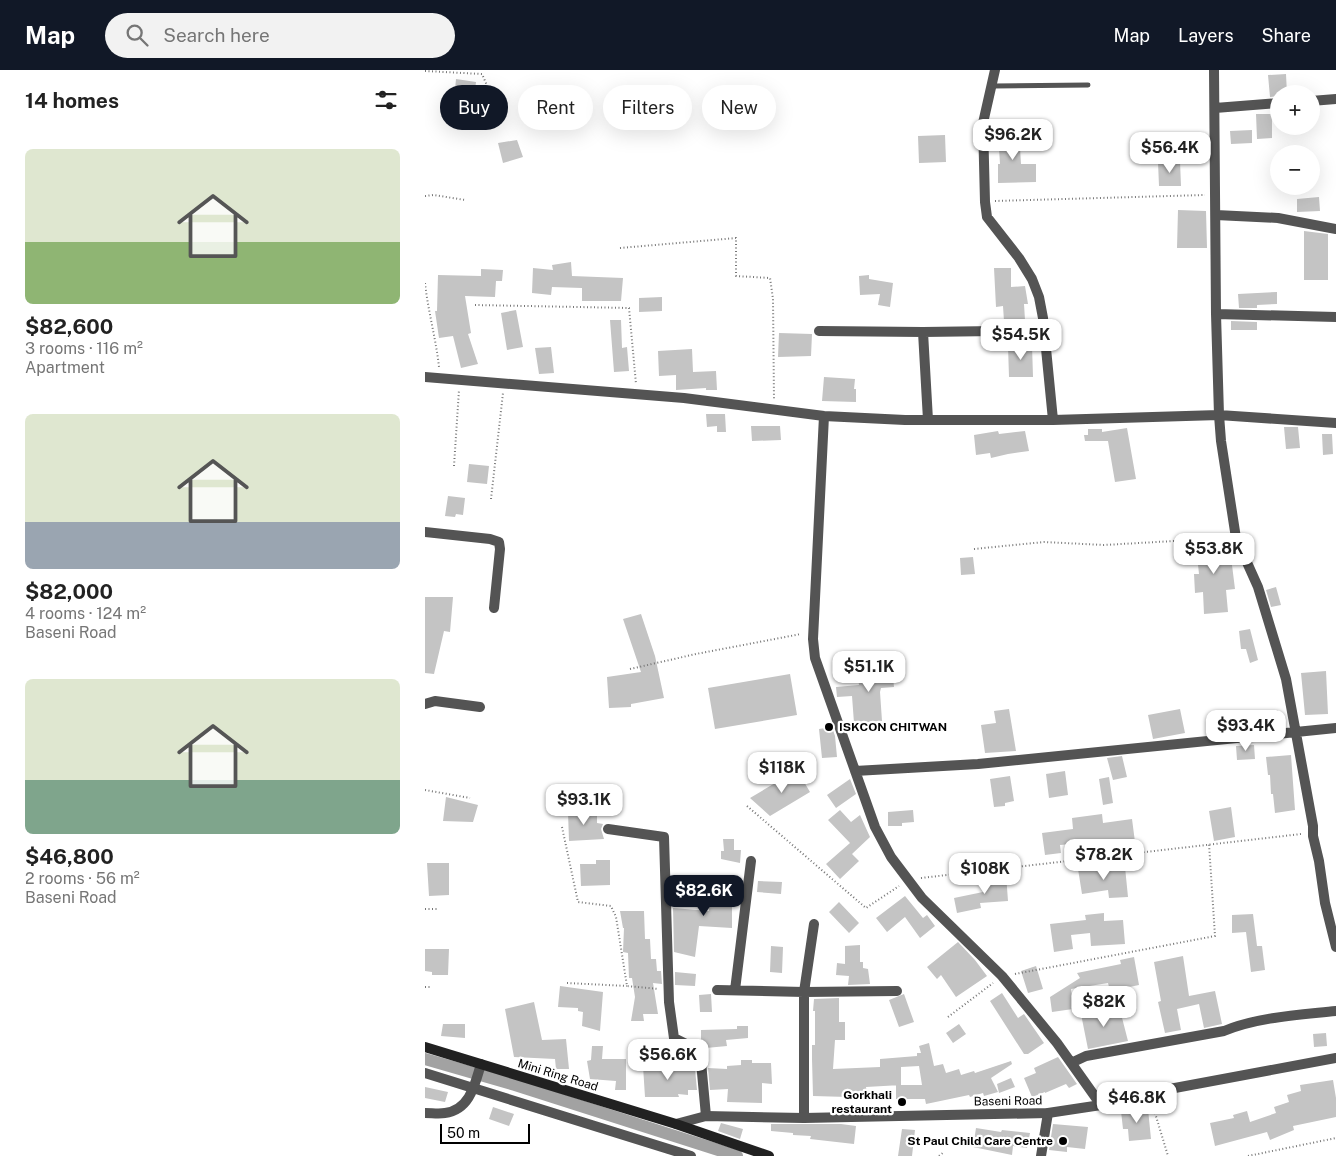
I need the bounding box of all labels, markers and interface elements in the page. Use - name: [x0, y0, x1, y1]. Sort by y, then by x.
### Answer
- search box: [105, 13, 455, 58]
- text: Map: [25, 21, 75, 49]
- icon: search: [123, 21, 151, 49]
- text: Search here: [163, 24, 270, 46]
- text: Map: [1114, 25, 1150, 46]
- text: Layers: [1178, 25, 1234, 46]
- text: Share: [1262, 25, 1311, 46]
- chip: Buy: [440, 85, 508, 130]
- chip: Rent: [518, 85, 593, 130]
- chip: Filters: [603, 85, 692, 130]
- chip: New: [702, 85, 776, 130]
- map controls: [1270, 85, 1320, 195]
- button: +: [1270, 85, 1320, 135]
- icon: filters: [372, 86, 400, 114]
- text: 14 homes: [25, 88, 119, 113]
- pin: $96.2K: [972, 118, 1054, 161]
- text: $96.2K: [984, 125, 1042, 144]
- pin: $56.4K: [1129, 132, 1211, 174]
- text: $56.4K: [1141, 138, 1199, 157]
- button: −: [1270, 145, 1320, 195]
- icon: home: [168, 181, 258, 271]
- text: $82,600: [25, 314, 113, 339]
- pin: $54.5K: [980, 318, 1062, 361]
- text: $54.5K: [992, 325, 1050, 344]
- text: 3 rooms · 116 m²: [25, 339, 143, 358]
- text: Apartment: [25, 358, 105, 377]
- icon: home: [168, 446, 258, 536]
- pin: $53.8K: [1173, 532, 1255, 575]
- text: $53.8K: [1185, 539, 1243, 558]
- text: $82,000: [25, 579, 113, 604]
- text: 4 rooms · 124 m²: [25, 604, 146, 623]
- text: Baseni Road: [25, 623, 117, 642]
- pin: $51.1K: [828, 650, 910, 693]
- text: $51.1K: [843, 657, 895, 676]
- pin: $93.4K: [1205, 710, 1287, 752]
- icon: home: [168, 711, 258, 801]
- text: $93.4K: [1217, 716, 1275, 735]
- place label: ISKCON CHITWAN: [839, 720, 947, 734]
- marker: ISKCON CHITWAN: [823, 721, 835, 733]
- pin: $118K: [747, 752, 817, 794]
- text: $118K: [759, 758, 805, 777]
- pin: $93.1K: [543, 784, 625, 826]
- text: $93.1K: [557, 790, 611, 809]
- pin: $78.2K: [1063, 838, 1145, 881]
- text: $46,800: [25, 844, 114, 869]
- text: $78.2K: [1075, 845, 1133, 864]
- pin: $108K: [950, 852, 1020, 895]
- text: $108K: [960, 859, 1010, 878]
- text: 2 rooms · 56 m²: [25, 869, 140, 888]
- pin: $82.6K: [663, 874, 745, 917]
- text: $82.6K: [675, 881, 733, 900]
- text: Baseni Road: [25, 888, 117, 907]
- pin: $82K: [1074, 986, 1134, 1028]
- text: $82K: [1082, 992, 1126, 1011]
- pin: $56.6K: [627, 1038, 709, 1081]
- text: $56.6K: [639, 1045, 697, 1064]
- street label: Mini Ring Road: [516, 1056, 600, 1094]
- pin: $46.8K: [1096, 1082, 1178, 1124]
- place label: Gorkhali restaurant: [831, 1088, 892, 1116]
- text: $46.8K: [1108, 1088, 1166, 1107]
- street label: Baseni Road: [974, 1093, 1042, 1109]
- marker: Gorkhali restaurant: [896, 1096, 908, 1108]
- scale bar: [440, 1121, 530, 1144]
- text: 50 m: [447, 1125, 480, 1141]
- place label: St Paul Child Care Centre: [907, 1134, 1053, 1148]
- marker: St Paul Child Care Centre: [1057, 1135, 1069, 1147]

